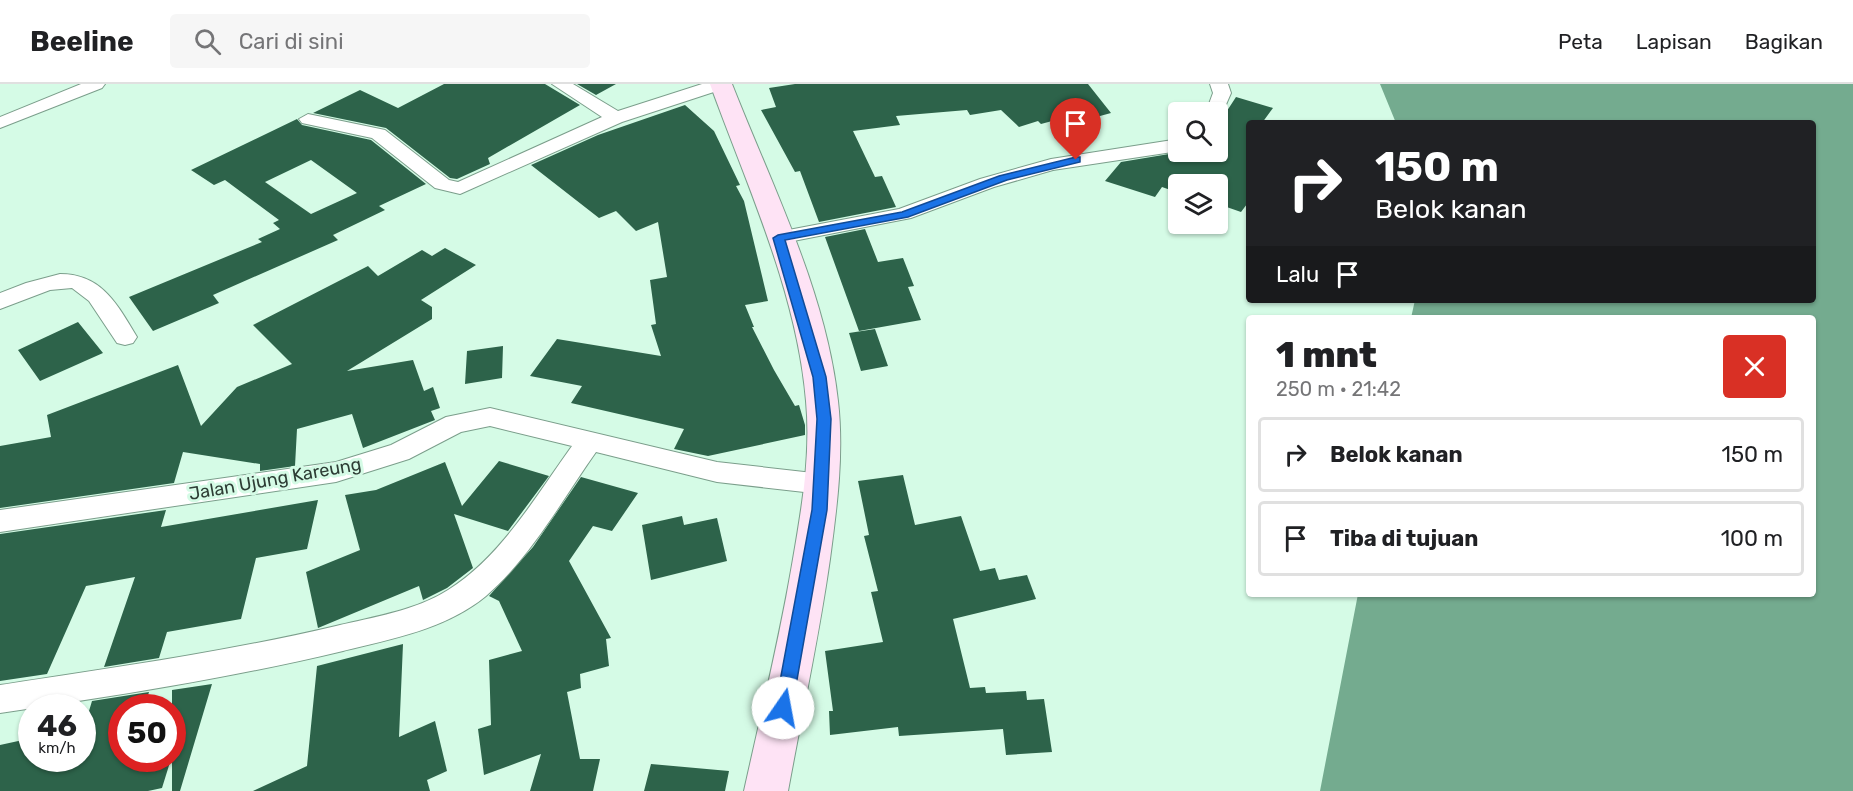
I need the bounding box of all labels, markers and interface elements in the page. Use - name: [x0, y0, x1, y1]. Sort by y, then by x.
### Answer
- search box: [170, 14, 590, 68]
- text: Beeline: [30, 25, 134, 58]
- icon: search: [191, 25, 224, 58]
- text: Cari di sini: [239, 28, 344, 55]
- text: Peta: [1558, 29, 1603, 54]
- text: Lapisan: [1636, 29, 1712, 54]
- text: Bagikan: [1745, 29, 1823, 54]
- pin: [1050, 98, 1101, 160]
- map controls: [1168, 102, 1228, 234]
- button: search: [1168, 102, 1228, 162]
- icon: arrive: [1059, 107, 1092, 140]
- text: 150 m: [1375, 142, 1499, 192]
- icon: right: [1276, 144, 1354, 222]
- button: layers: [1168, 174, 1228, 234]
- text: Belok kanan: [1375, 193, 1527, 225]
- icon: arrive: [1331, 258, 1364, 291]
- text: Lalu: [1276, 261, 1319, 288]
- text: 1 mnt: [1276, 333, 1377, 376]
- button: close: [1723, 335, 1786, 398]
- text: 250 m · 21:42: [1276, 377, 1401, 401]
- icon: right: [1279, 438, 1312, 471]
- text: Belok kanan: [1330, 441, 1463, 468]
- text: 150 m: [1722, 441, 1783, 468]
- street label: Jalan Ujung Kareung: [187, 453, 363, 505]
- icon: arrive: [1279, 522, 1312, 555]
- text: Tiba di tujuan: [1330, 525, 1478, 552]
- text: 100 m: [1721, 525, 1783, 552]
- position arrow: [751, 676, 815, 740]
- speed limit sign: 50: [108, 694, 186, 772]
- text: 46: [37, 708, 77, 744]
- text: km/h: [38, 739, 76, 757]

